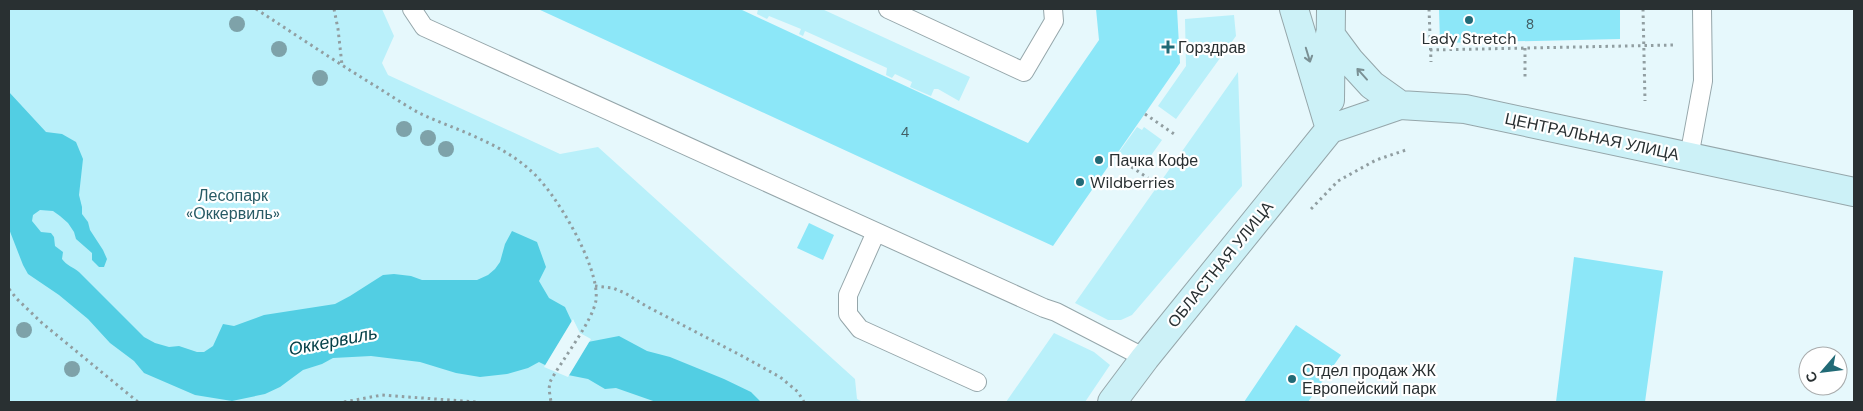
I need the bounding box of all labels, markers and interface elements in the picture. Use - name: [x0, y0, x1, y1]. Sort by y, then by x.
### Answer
- marker: Lady Stretch: [1463, 14, 1475, 26]
- house number: 8: [1526, 15, 1534, 33]
- place label: Lady Stretch: [1422, 28, 1516, 49]
- place label: Горздрав: [1178, 37, 1246, 58]
- marker: Горздрав: [1162, 41, 1174, 53]
- one-way arrow: [1304, 47, 1314, 63]
- one-way arrow: [1356, 68, 1368, 81]
- street label: ЦЕНТРАЛЬНАЯ УЛИЦА: [1503, 108, 1681, 165]
- house number: 4: [901, 123, 910, 141]
- place label: Пачка Кофе: [1109, 150, 1198, 171]
- marker: Пачка Кофе: [1093, 154, 1105, 166]
- place label: Wildberries: [1090, 172, 1175, 193]
- marker: Wildberries: [1074, 176, 1086, 188]
- park label: Лесопарк «Оккервиль»: [186, 185, 280, 224]
- street label: ОБЛАСТНАЯ УЛИЦА: [1163, 197, 1278, 332]
- water label: Оккервиль: [287, 321, 379, 361]
- north arrow: [1798, 346, 1848, 396]
- place label: Отдел продаж ЖК Европейский парк: [1302, 360, 1437, 399]
- text: С: [1801, 368, 1822, 386]
- marker: Отдел продаж ЖК Европейский парк: [1286, 373, 1298, 385]

